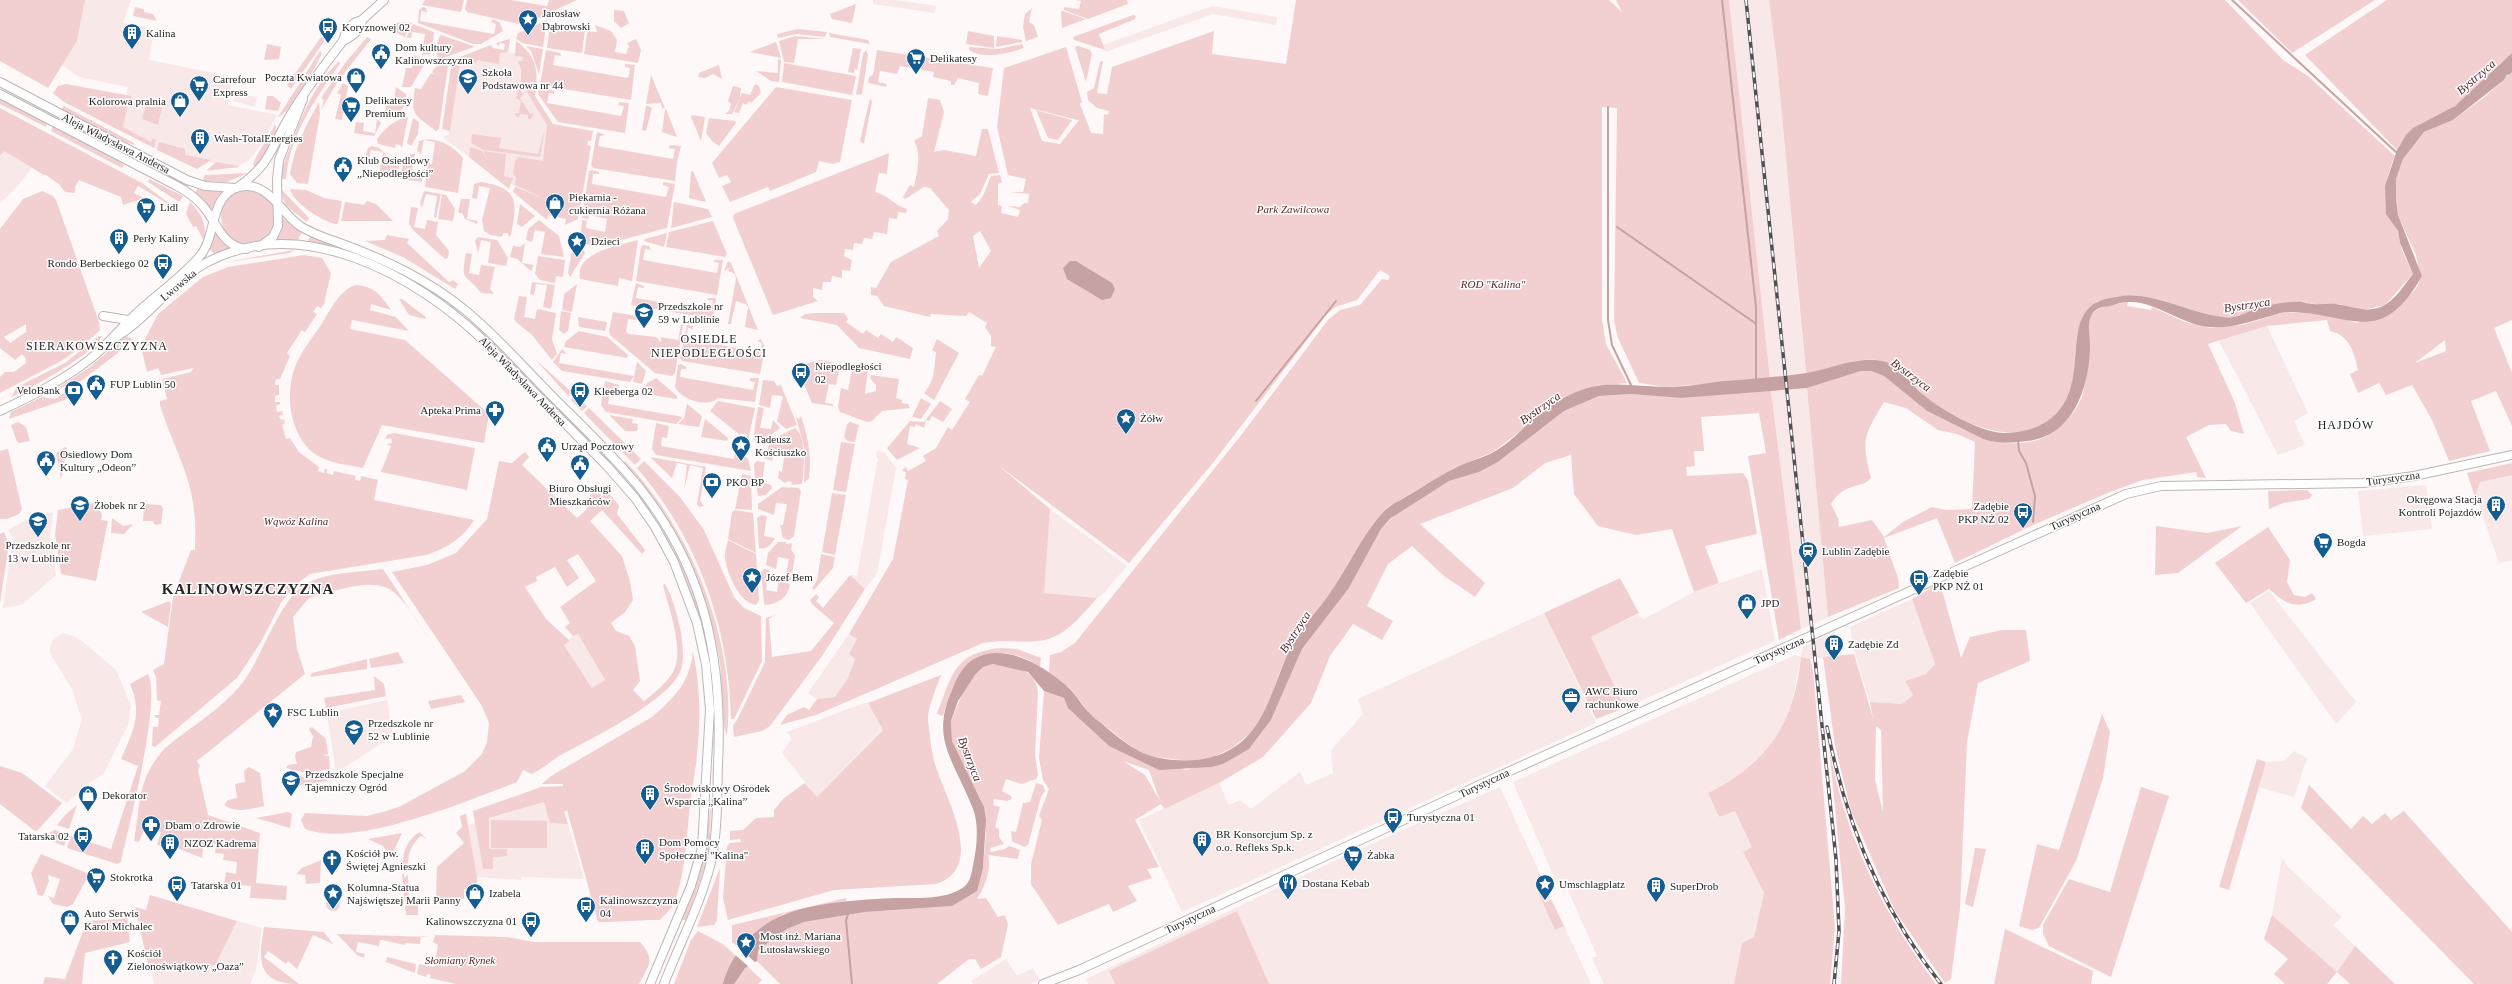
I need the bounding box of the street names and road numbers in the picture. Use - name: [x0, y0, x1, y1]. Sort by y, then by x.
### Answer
- street label: Aleja Władysława Andersa: [60, 111, 172, 176]
- street label: Lwowska: [158, 267, 198, 303]
- street label: Aleja Władysława Andersa: [477, 334, 569, 428]
- street label: Turystyczna: [2365, 468, 2421, 488]
- street label: Turystyczna: [2048, 499, 2102, 532]
- street label: Turystyczna: [1752, 633, 1806, 666]
- street label: Turystyczna: [1457, 766, 1511, 800]
- street label: Turystyczna: [1163, 902, 1217, 936]

